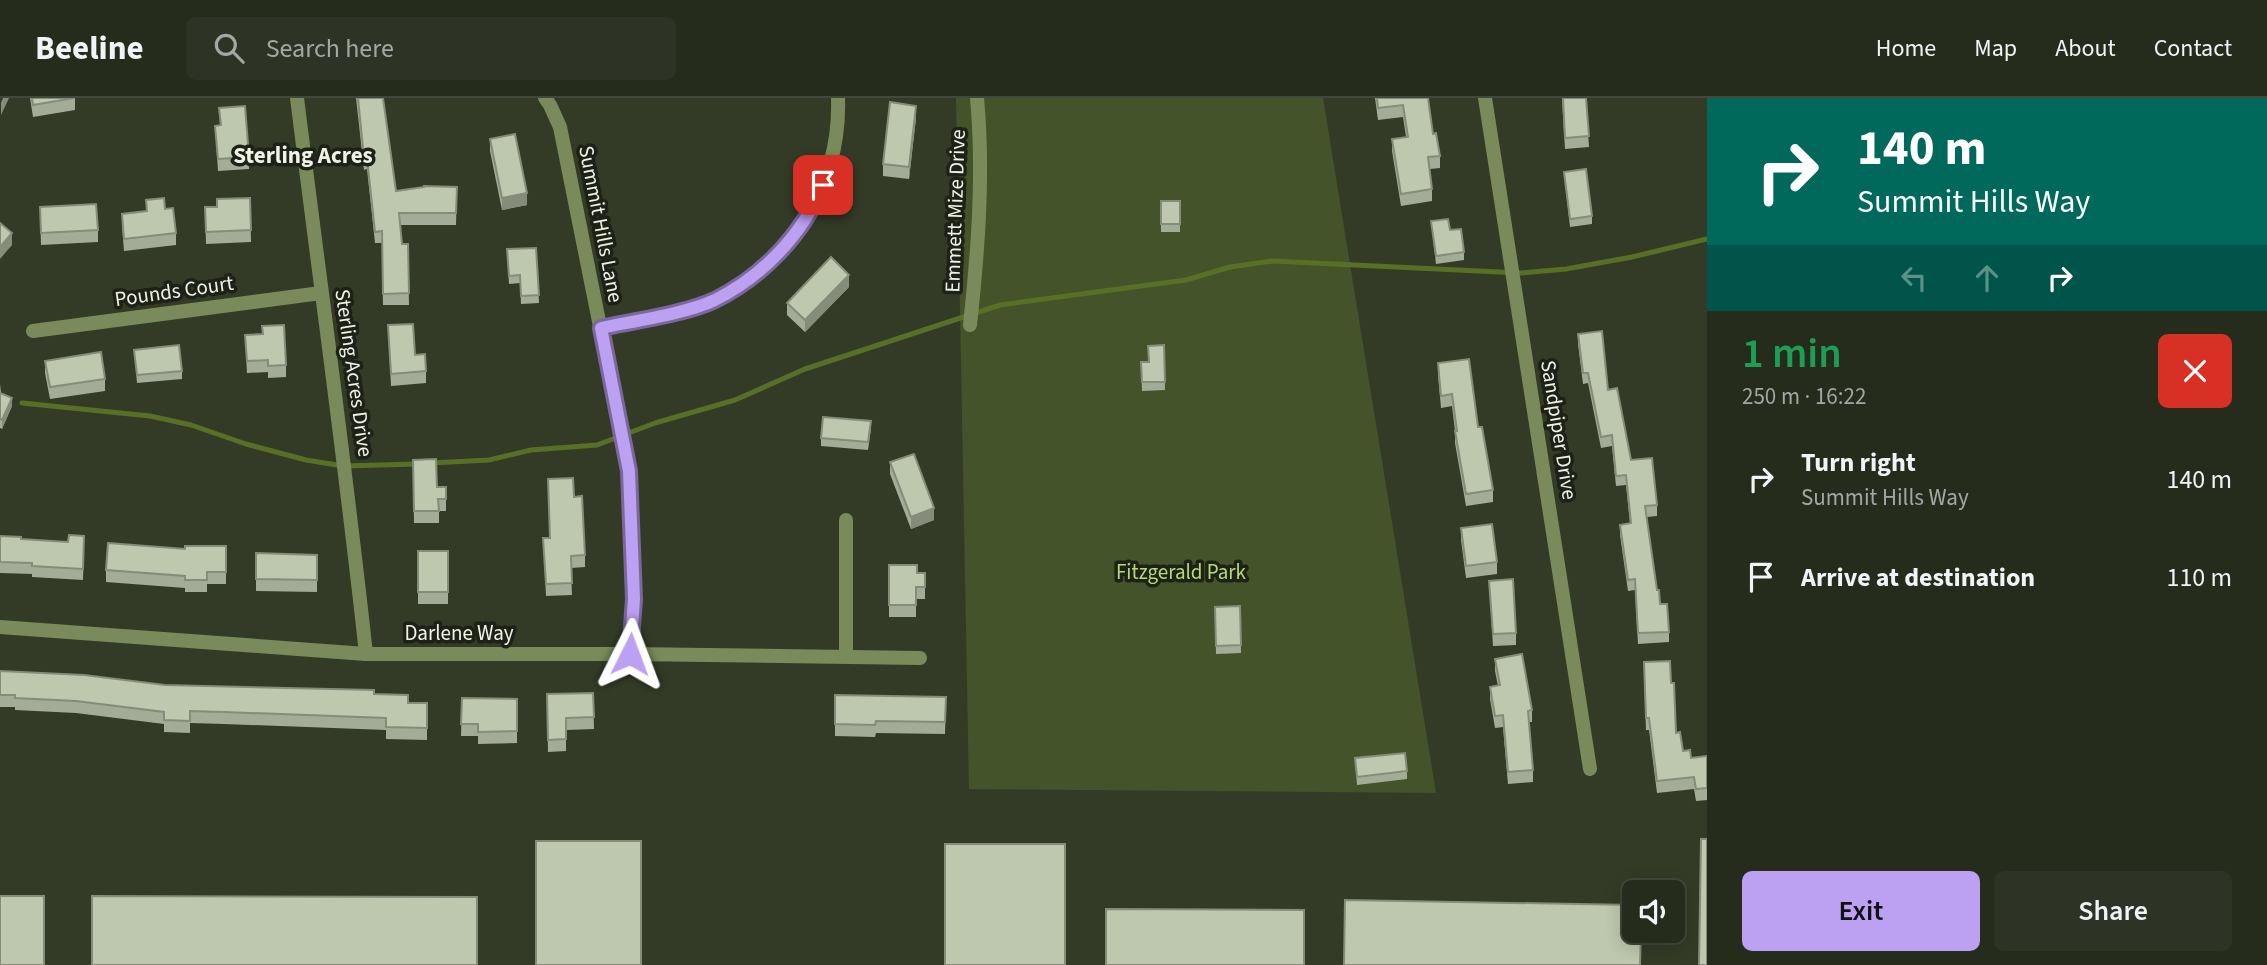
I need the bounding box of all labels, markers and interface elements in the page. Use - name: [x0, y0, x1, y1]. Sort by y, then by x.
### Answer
- search box: [186, 17, 676, 80]
- text: Beeline: [35, 25, 144, 72]
- icon: search: [210, 29, 248, 67]
- text: Search here: [266, 30, 394, 67]
- text: Home: [1876, 31, 1936, 66]
- text: Map: [1974, 31, 2017, 66]
- text: About: [2055, 31, 2116, 66]
- text: Contact: [2154, 31, 2232, 66]
- text: 140 m: [1857, 114, 1986, 184]
- icon: right: [1742, 126, 1833, 217]
- street label: Emmett Mize Drive: [937, 129, 973, 293]
- district label: Sterling Acres: [233, 139, 373, 172]
- street label: Summit Hills Lane: [571, 143, 631, 305]
- pin: [793, 155, 853, 215]
- icon: arrive: [804, 166, 842, 204]
- text: Summit Hills Way: [1857, 179, 2090, 225]
- icon: left: [1895, 259, 1933, 297]
- icon: ahead: [1968, 259, 2006, 297]
- icon: right: [2041, 259, 2079, 297]
- street label: Pounds Court: [113, 268, 235, 314]
- street label: Sterling Acres Drive: [327, 287, 381, 459]
- text: 1 min: [1742, 324, 1842, 384]
- button: close: [2158, 334, 2232, 408]
- street label: Sandpiper Drive: [1533, 358, 1585, 502]
- text: 250 m · 16:22: [1742, 380, 1866, 413]
- text: Turn right: [1801, 444, 1916, 481]
- icon: right: [1742, 460, 1780, 498]
- text: 140 m: [2166, 461, 2232, 498]
- text: Summit Hills Way: [1801, 481, 1969, 514]
- park label: Fitzgerald Park: [1116, 557, 1247, 587]
- icon: arrive: [1742, 558, 1780, 596]
- text: Arrive at destination: [1801, 559, 2035, 596]
- text: 110 m: [2166, 559, 2232, 596]
- position arrow: [593, 617, 667, 691]
- street label: Darlene Way: [404, 618, 514, 648]
- button: Exit: [1742, 871, 1980, 951]
- button: Share: [1994, 871, 2232, 951]
- map controls: [1622, 880, 1685, 943]
- button: sound: [1622, 880, 1685, 943]

